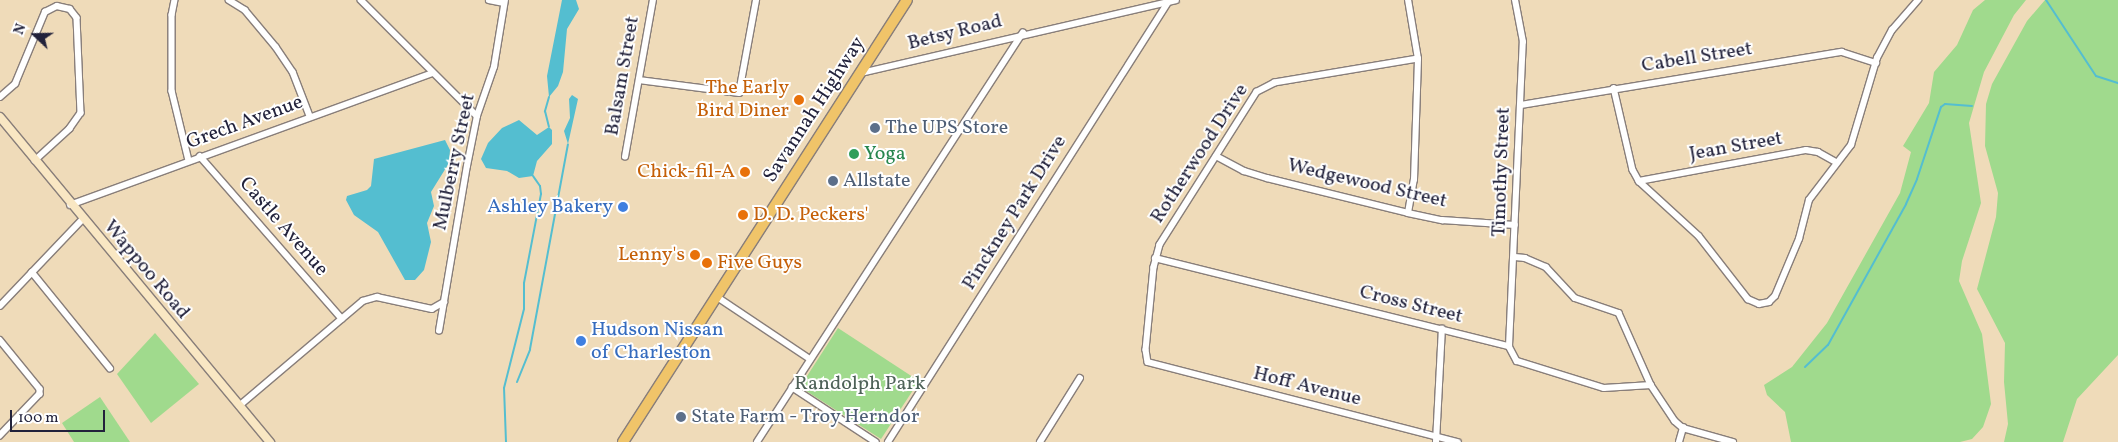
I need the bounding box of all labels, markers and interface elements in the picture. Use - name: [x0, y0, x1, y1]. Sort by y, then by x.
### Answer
- north arrow: [10, 10, 60, 60]
- street label: Betsy Road: [905, 10, 1005, 56]
- street label: Balsam Street: [601, 14, 645, 138]
- text: N: [10, 21, 31, 38]
- street label: Savannah Highway: [759, 33, 871, 187]
- street label: Cabell Street: [1640, 37, 1754, 79]
- place label: The Early Bird Diner: [696, 76, 789, 123]
- street label: Rotherwood Drive: [1146, 80, 1254, 228]
- street label: Grech Avenue: [183, 91, 307, 155]
- street label: Mulberry Street: [429, 91, 481, 233]
- marker: The Early Bird Diner: [793, 94, 805, 106]
- street label: Timothy Street: [1488, 106, 1516, 238]
- place label: The UPS Store: [885, 116, 1008, 140]
- marker: The UPS Store: [869, 122, 881, 134]
- street label: Jean Street: [1687, 127, 1785, 167]
- street label: Pinckney Park Drive: [957, 131, 1073, 295]
- place label: Yoga: [864, 142, 906, 166]
- marker: Yoga: [848, 148, 860, 160]
- street label: Wedgewood Street: [1285, 154, 1449, 214]
- place label: Chick-fil-A: [637, 160, 735, 184]
- marker: Chick-fil-A: [739, 166, 751, 178]
- place label: Allstate: [843, 169, 911, 193]
- street label: Castle Avenue: [233, 173, 333, 281]
- marker: Allstate: [827, 175, 839, 187]
- place label: Ashley Bakery: [487, 195, 613, 219]
- marker: Ashley Bakery: [617, 201, 629, 213]
- place label: D. D. Peckers': [753, 203, 869, 227]
- marker: D. D. Peckers': [737, 209, 749, 221]
- street label: Wappoo Road: [98, 216, 194, 324]
- place label: Lenny's: [618, 243, 685, 267]
- marker: Lenny's: [689, 249, 701, 261]
- place label: Five Guys: [717, 251, 802, 275]
- marker: Five Guys: [701, 257, 713, 269]
- street label: Cross Street: [1357, 281, 1465, 329]
- place label: Hudson Nissan of Charleston: [591, 318, 724, 365]
- marker: Hudson Nissan of Charleston: [575, 335, 587, 347]
- street label: Hoff Avenue: [1251, 362, 1363, 412]
- park label: Randolph Park: [794, 372, 926, 396]
- scale bar: [12, 400, 108, 432]
- place label: State Farm - Troy Herndor: [691, 405, 921, 429]
- text: 100 m: [18, 408, 58, 429]
- marker: State Farm - Troy Herndor: [675, 411, 687, 423]

